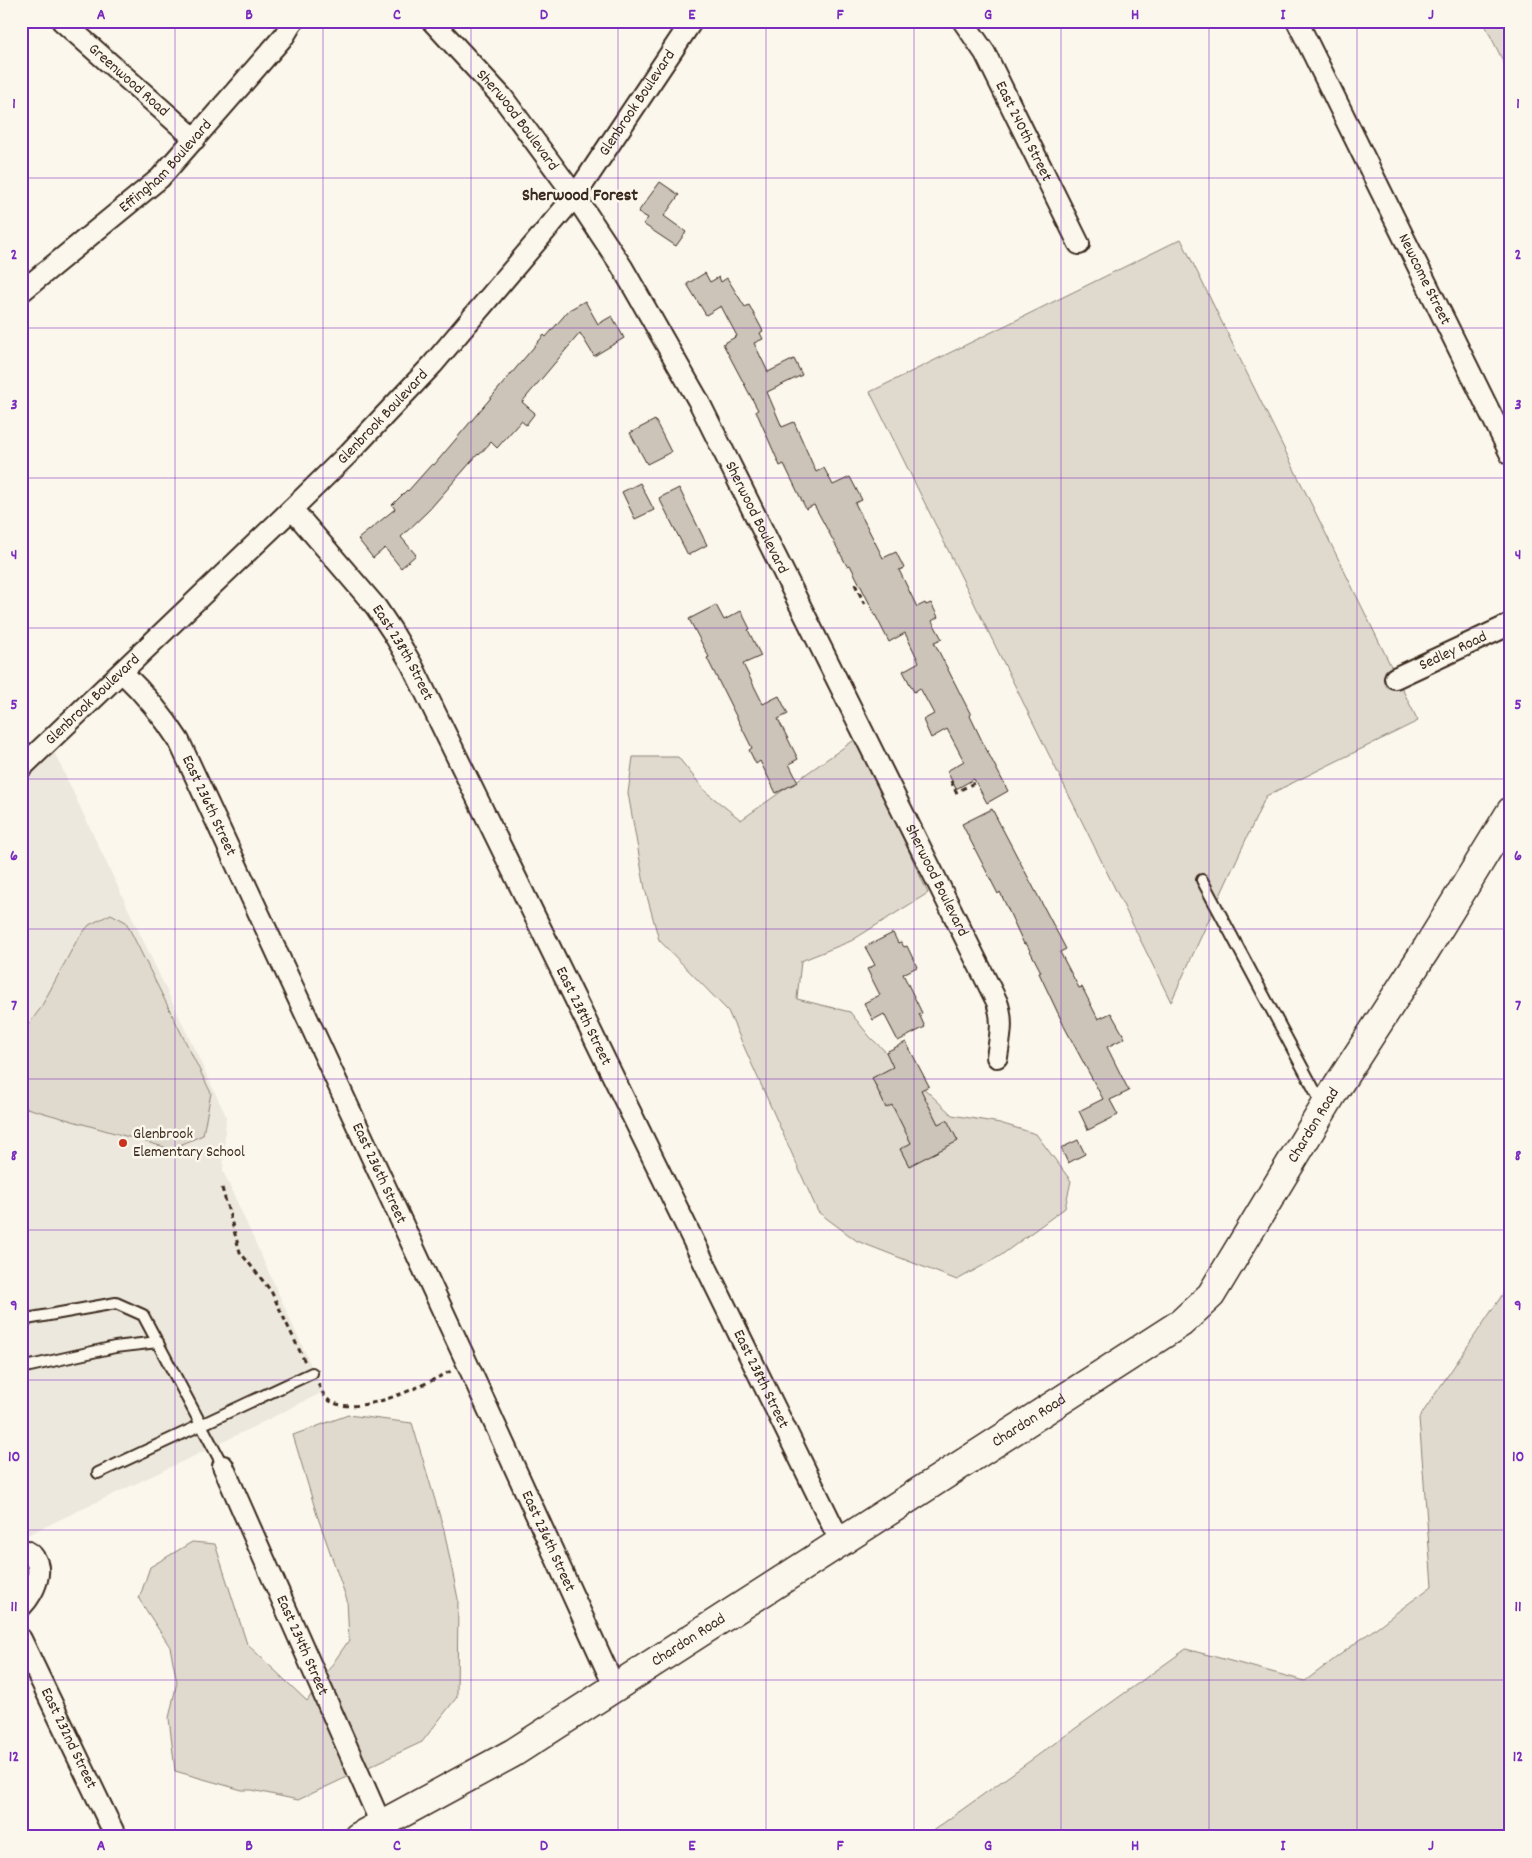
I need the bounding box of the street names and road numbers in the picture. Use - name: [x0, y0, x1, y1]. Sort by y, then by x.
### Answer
- street label: Greenwood Road: [83, 38, 174, 122]
- street label: Glenbrook Boulevard: [593, 45, 681, 161]
- street label: Sherwood Boulevard: [471, 64, 564, 176]
- street label: East 240th Street: [989, 77, 1058, 185]
- street label: Effingham Boulevard: [114, 114, 218, 219]
- street label: Newcome Street: [1392, 230, 1457, 329]
- street label: Glenbrook Boulevard: [332, 364, 434, 470]
- street label: Sherwood Boulevard: [719, 457, 794, 578]
- street label: East 238th Street: [366, 600, 439, 705]
- street label: Sedley Road: [1415, 625, 1491, 677]
- street label: Glenbrook Boulevard: [40, 648, 145, 751]
- street label: East 236th Street: [176, 751, 242, 860]
- street label: Sherwood Boulevard: [899, 820, 974, 941]
- street label: East 238th Street: [550, 963, 617, 1069]
- street label: Chardon Road: [1282, 1083, 1345, 1167]
- street label: East 236th Street: [346, 1119, 412, 1228]
- street label: East 238th Street: [727, 1326, 795, 1432]
- street label: Chardon Road: [987, 1388, 1071, 1453]
- street label: East 236th Street: [515, 1487, 581, 1596]
- street label: East 234th Street: [270, 1591, 334, 1699]
- street label: Chardon Road: [647, 1608, 730, 1673]
- street label: East 232nd Street: [34, 1684, 103, 1793]

